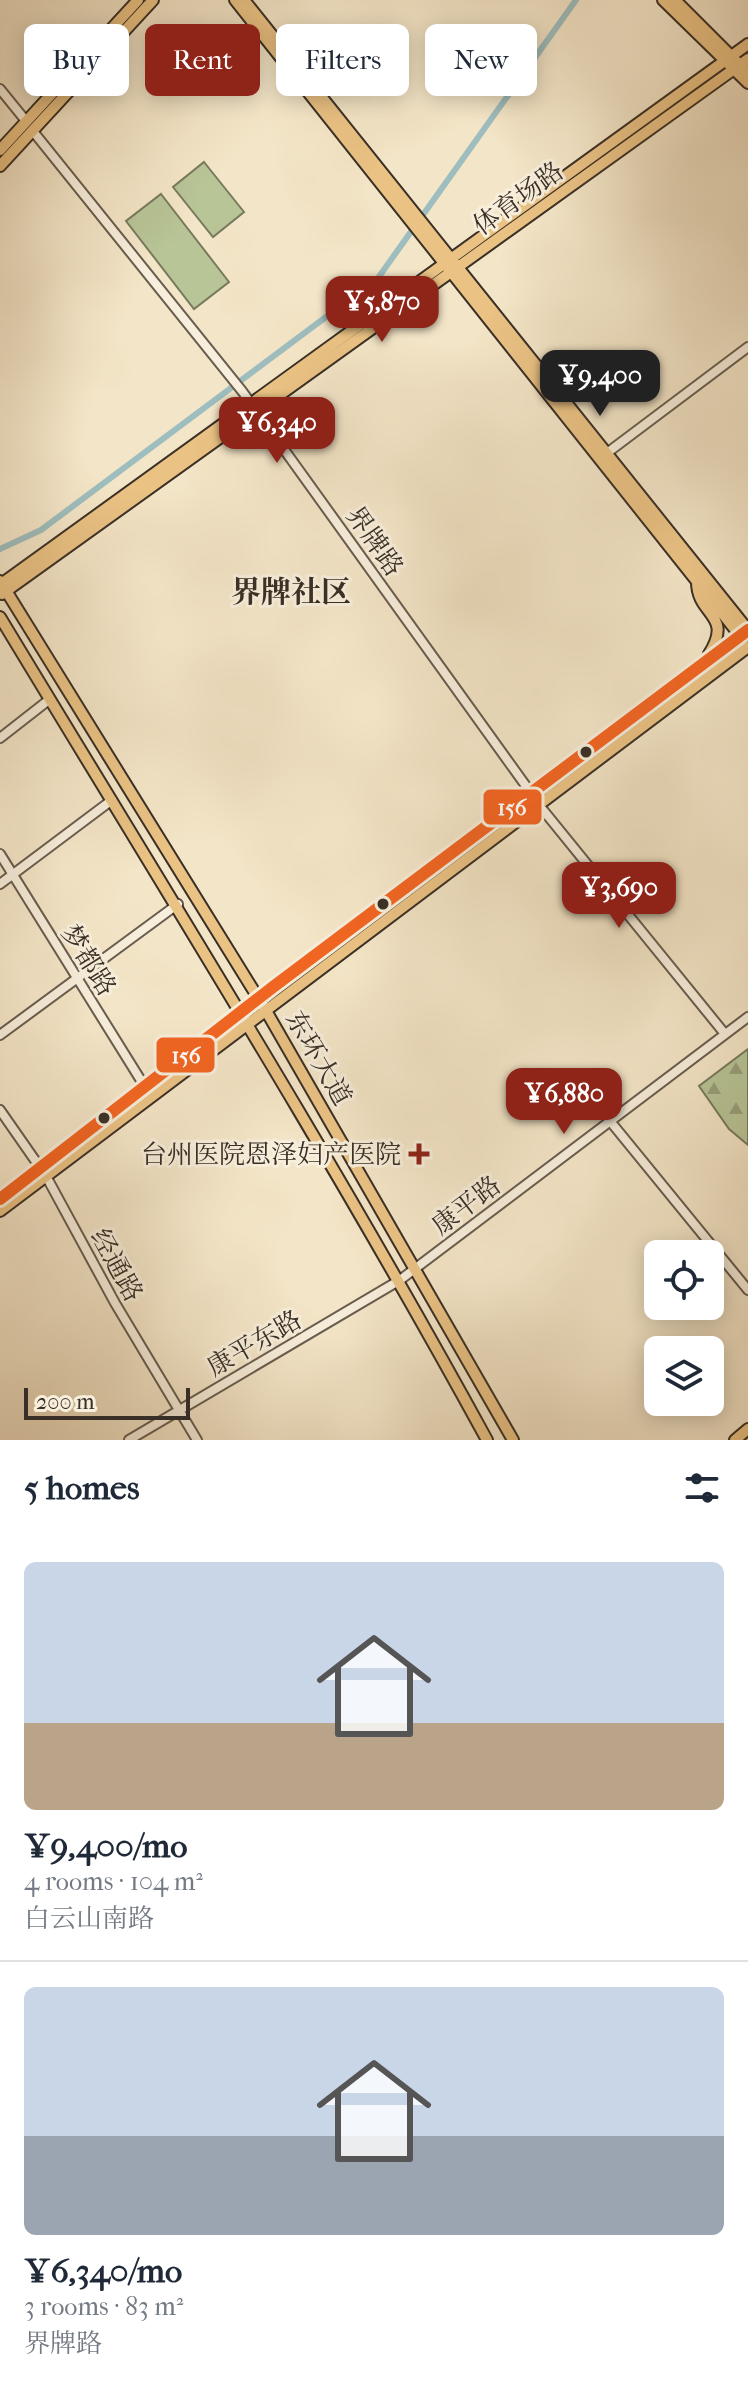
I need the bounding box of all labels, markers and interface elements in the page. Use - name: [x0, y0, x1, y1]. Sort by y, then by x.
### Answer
- chip: Buy: [24, 24, 129, 96]
- chip: Rent: [145, 24, 260, 96]
- chip: Filters: [276, 24, 409, 96]
- chip: New: [425, 24, 537, 96]
- street label: 体育场路: [467, 155, 569, 242]
- pin: ¥5,870: [317, 276, 447, 344]
- text: ¥5,870: [344, 286, 420, 317]
- pin: ¥9,400: [535, 350, 665, 418]
- text: ¥9,400: [558, 360, 642, 391]
- pin: ¥6,340: [212, 397, 342, 465]
- text: ¥6,340: [237, 407, 317, 438]
- street label: 界牌路: [340, 500, 410, 582]
- district label: 界牌社区: [231, 575, 351, 610]
- unlabelled marker: [578, 744, 594, 760]
- line badge: 156: [482, 788, 543, 826]
- text: 156: [497, 795, 528, 821]
- pin: ¥3,690: [554, 862, 684, 930]
- text: ¥3,690: [580, 872, 658, 903]
- unlabelled marker: [375, 896, 391, 912]
- street label: 梦都路: [55, 919, 122, 1002]
- street label: 东环大道: [279, 1005, 358, 1111]
- line badge: 156: [155, 1036, 216, 1074]
- text: 156: [171, 1043, 202, 1069]
- pin: ¥6,880: [499, 1068, 629, 1136]
- text: ¥6,880: [524, 1078, 604, 1109]
- unlabelled marker: [96, 1110, 112, 1126]
- place label: 台州医院恩泽妇产医院: [141, 1139, 401, 1170]
- marker: 台州医院恩泽妇产医院: [408, 1143, 430, 1165]
- street label: 康平路: [426, 1170, 507, 1241]
- street label: 经通路: [84, 1224, 149, 1307]
- map controls: [644, 1240, 724, 1416]
- button: locate: [644, 1240, 724, 1320]
- street label: 康平东路: [201, 1304, 307, 1383]
- button: layers: [644, 1336, 724, 1416]
- scale bar: [24, 1384, 190, 1420]
- text: 200 m: [36, 1389, 95, 1415]
- icon: filters: [680, 1466, 724, 1510]
- text: 5 homes: [24, 1468, 139, 1508]
- icon: home: [302, 1614, 446, 1758]
- text: ¥9,400/mo: [24, 1826, 187, 1866]
- text: 4 rooms · 104 m²: [24, 1866, 203, 1897]
- text: 白云山南路: [24, 1903, 154, 1934]
- icon: home: [302, 2039, 446, 2183]
- text: ¥6,340/mo: [24, 2251, 182, 2291]
- text: 3 rooms · 83 m²: [24, 2291, 183, 2322]
- text: 界牌路: [24, 2328, 102, 2359]

